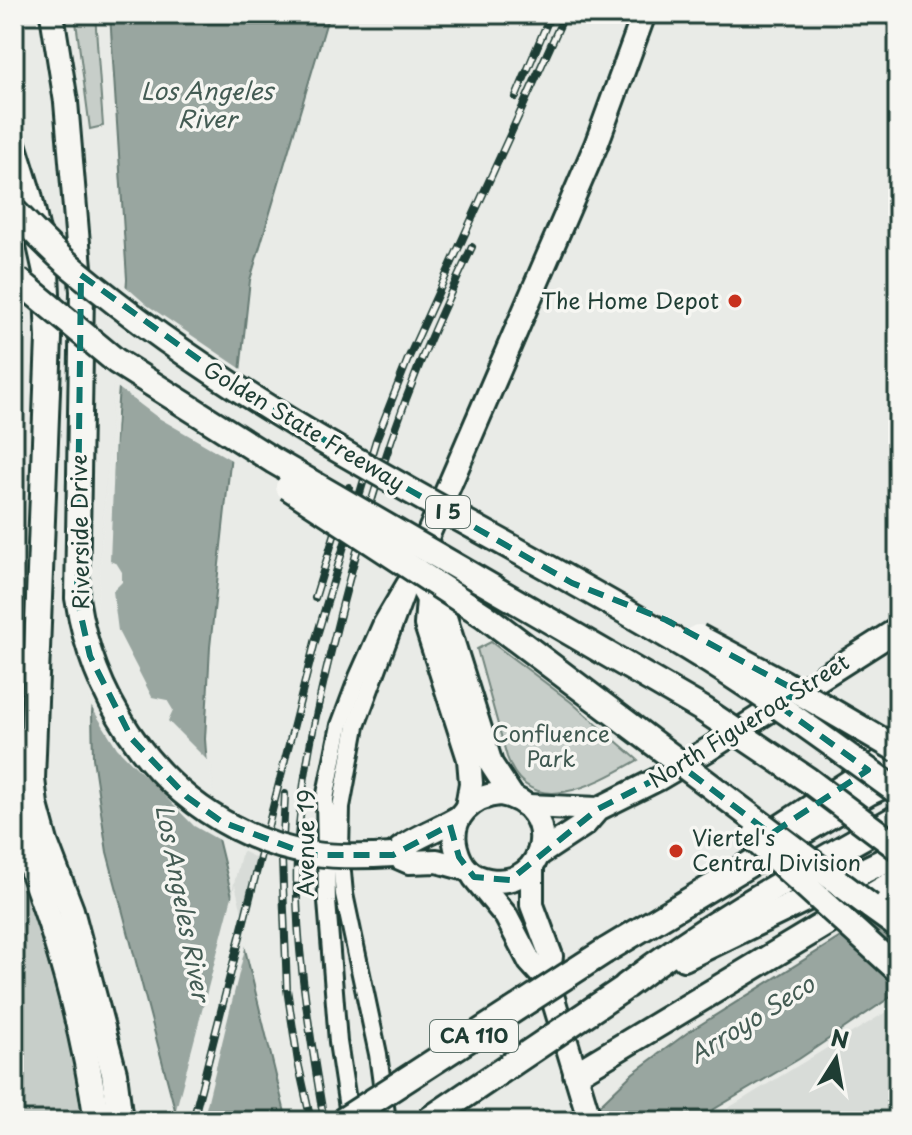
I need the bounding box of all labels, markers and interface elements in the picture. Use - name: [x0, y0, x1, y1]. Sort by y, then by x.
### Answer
- water label: Los Angeles River: [141, 72, 276, 136]
- place label: The Home Depot: [541, 283, 719, 316]
- marker: The Home Depot: [726, 292, 744, 310]
- street label: Golden State Freeway: [198, 351, 412, 498]
- street label: Riverside Drive: [61, 454, 96, 610]
- road number: I 5: [426, 496, 470, 528]
- street label: North Figueroa Street: [641, 644, 855, 795]
- park label: Confluence Park: [492, 716, 610, 774]
- street label: Avenue 19: [288, 789, 321, 897]
- water label: Los Angeles River: [147, 801, 221, 1007]
- place label: Viertel's Central Division: [692, 820, 861, 878]
- marker: Viertel's Central Division: [667, 842, 685, 860]
- water label: Arroyo Seco: [681, 965, 822, 1071]
- north arrow: [796, 1019, 876, 1099]
- road number: CA 110: [430, 1020, 518, 1052]
- text: N: [828, 1020, 852, 1056]

